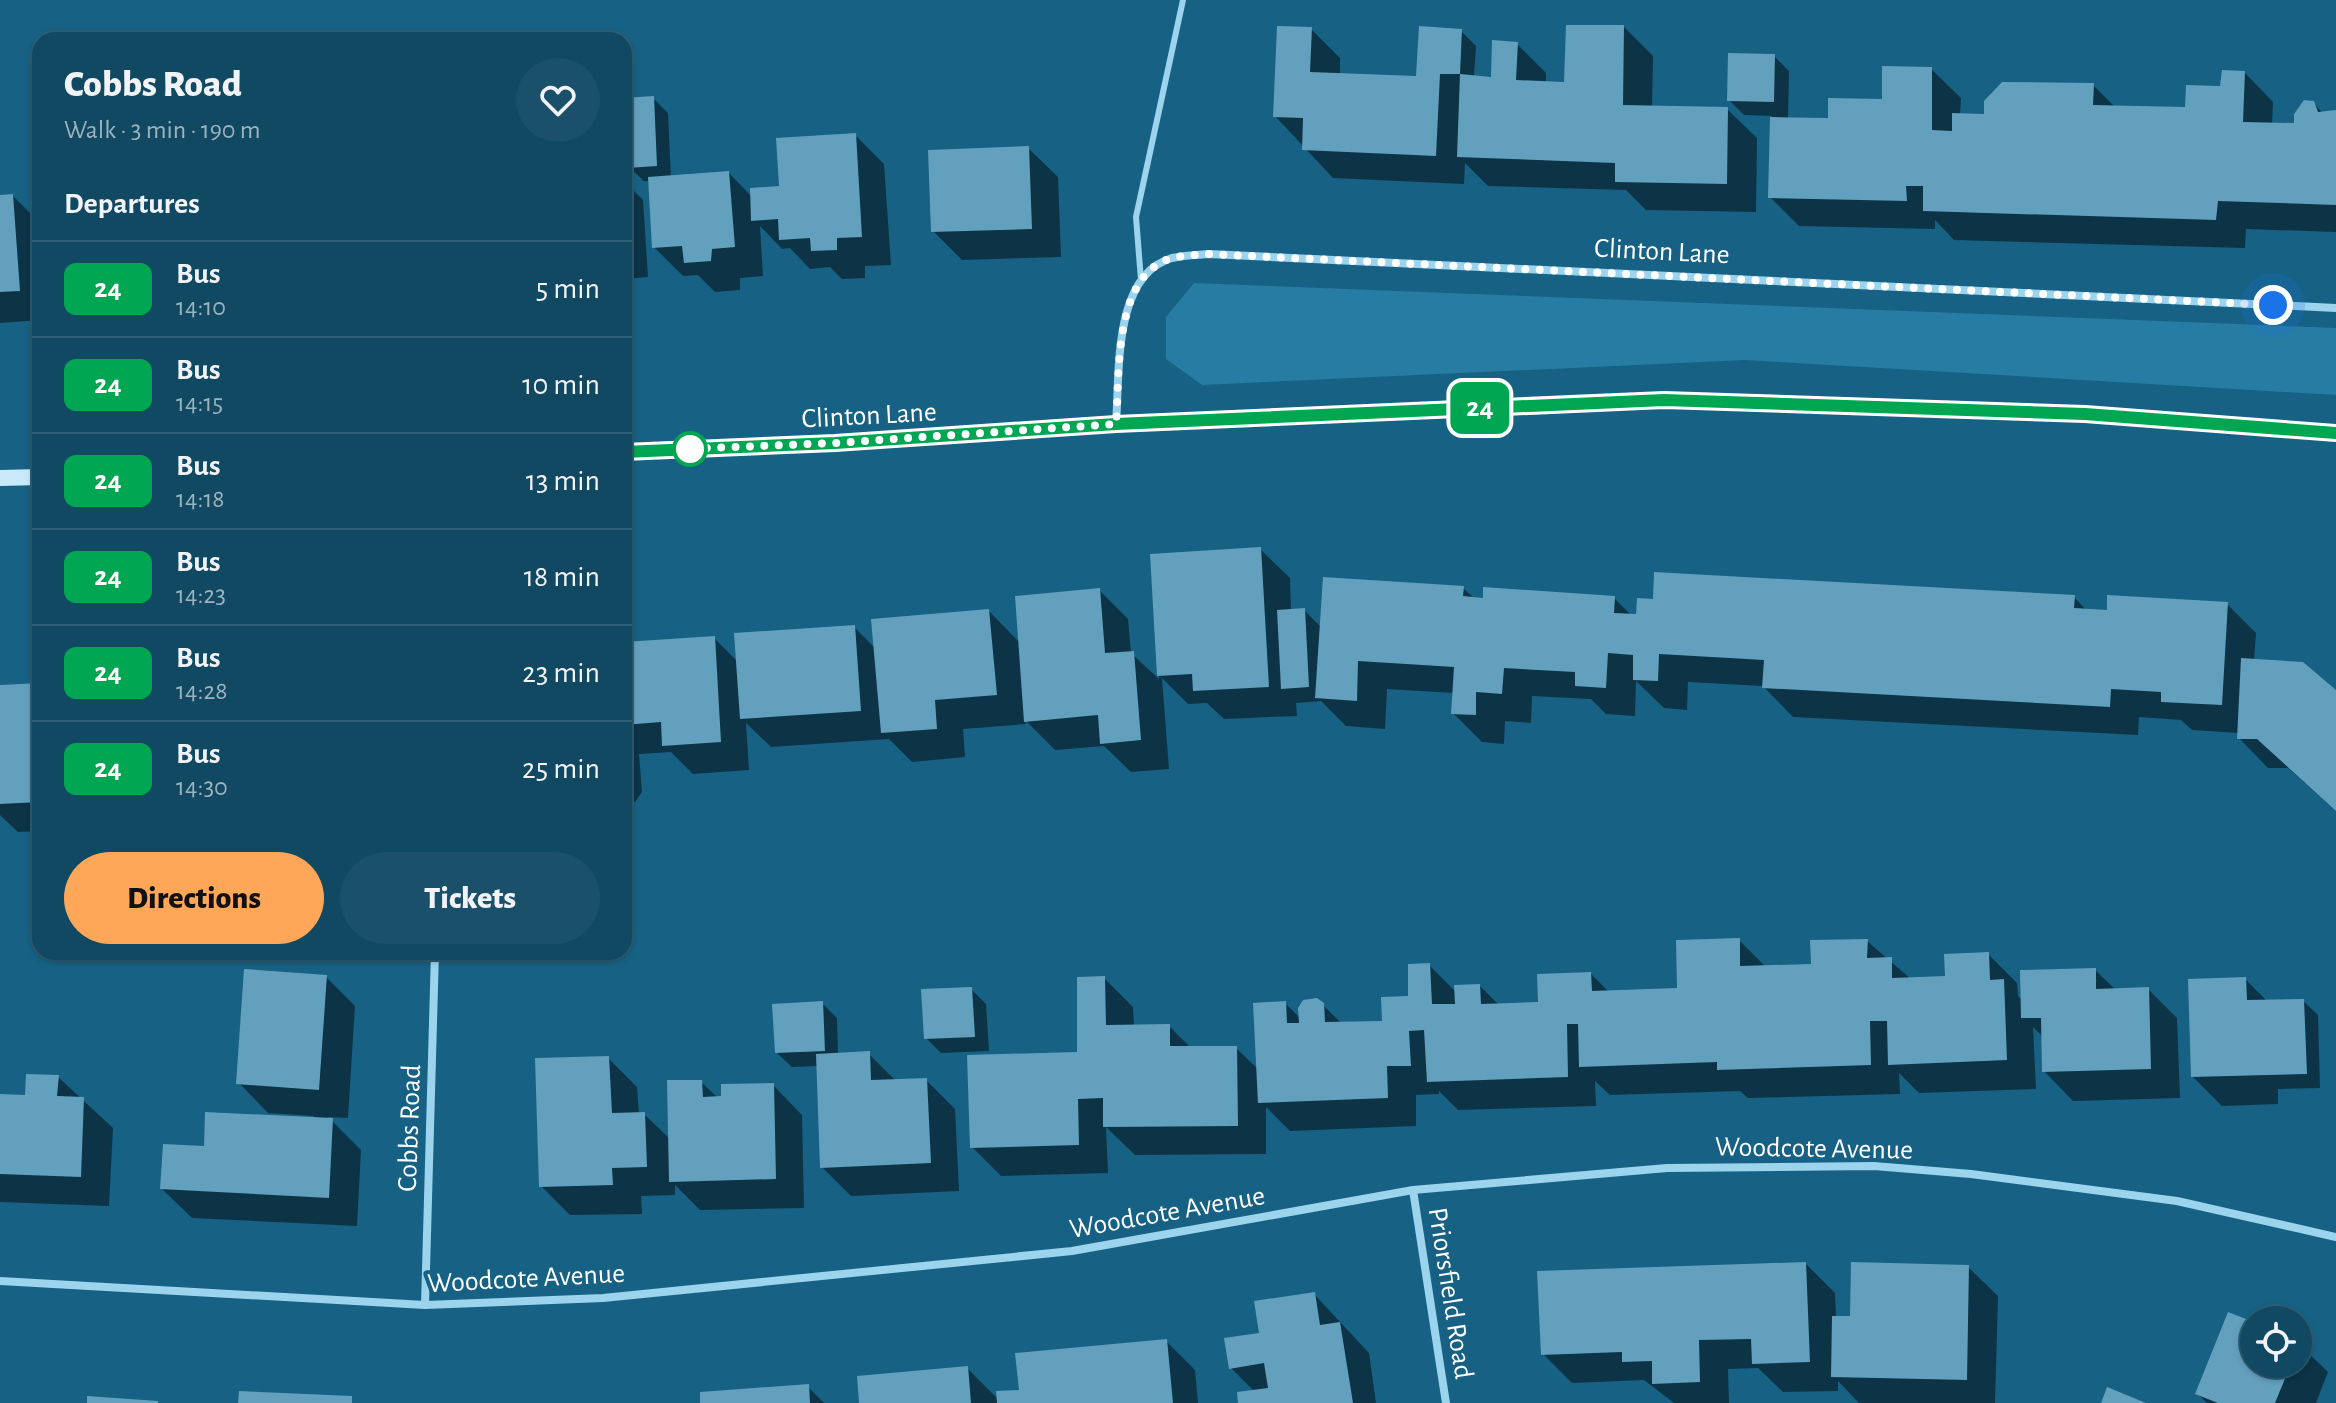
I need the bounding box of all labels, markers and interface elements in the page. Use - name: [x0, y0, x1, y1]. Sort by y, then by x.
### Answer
- button: heart: [516, 58, 600, 142]
- text: Cobbs Road: [64, 66, 242, 104]
- text: Walk · 3 min · 190 m: [64, 117, 261, 143]
- text: Departures: [64, 189, 200, 219]
- street label: Clinton Lane: [1594, 234, 1730, 270]
- text: Bus: [176, 259, 221, 289]
- text: 5 min: [536, 274, 600, 304]
- text: 24: [94, 275, 122, 303]
- your location: [2253, 285, 2293, 325]
- text: 14:10: [176, 294, 226, 320]
- text: Bus: [176, 355, 221, 385]
- text: 10 min: [522, 370, 600, 400]
- text: 24: [94, 371, 122, 399]
- line badge: 24: [1444, 382, 1516, 434]
- text: 14:15: [176, 390, 223, 416]
- text: 24: [1466, 394, 1494, 422]
- street label: Clinton Lane: [801, 398, 937, 434]
- unlabelled marker: [673, 432, 707, 466]
- text: Bus: [176, 451, 221, 481]
- text: 13 min: [526, 466, 600, 496]
- text: 24: [94, 467, 122, 495]
- text: 14:18: [176, 486, 225, 512]
- text: Bus: [176, 547, 221, 577]
- text: 18 min: [524, 562, 600, 592]
- text: 24: [94, 563, 122, 591]
- text: 14:23: [176, 582, 226, 608]
- text: Bus: [176, 643, 221, 673]
- text: 23 min: [522, 658, 600, 688]
- text: 24: [94, 659, 122, 687]
- text: 14:28: [176, 678, 228, 704]
- text: Bus: [176, 739, 221, 769]
- text: 25 min: [522, 754, 600, 784]
- text: 24: [94, 755, 122, 783]
- text: 14:30: [176, 774, 228, 800]
- button: Directions: [64, 852, 324, 944]
- button: Tickets: [340, 852, 600, 944]
- street label: Cobbs Road: [394, 1064, 426, 1192]
- street label: Woodcote Avenue: [1715, 1133, 1913, 1165]
- street label: Woodcote Avenue: [1067, 1182, 1267, 1244]
- street label: Priorsfield Road: [1423, 1206, 1477, 1381]
- street label: Woodcote Avenue: [427, 1260, 626, 1298]
- map controls: [2240, 1306, 2312, 1378]
- button: locate: [2240, 1306, 2312, 1378]

